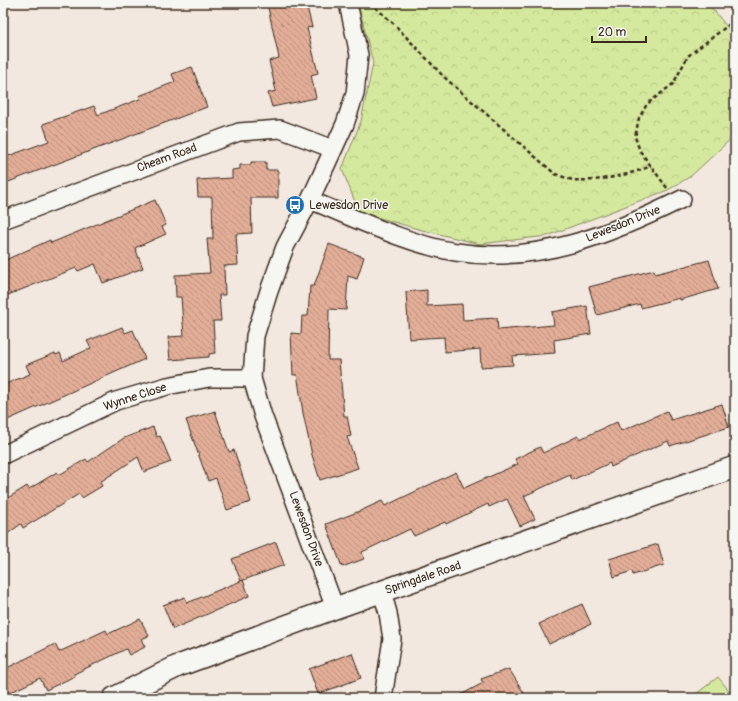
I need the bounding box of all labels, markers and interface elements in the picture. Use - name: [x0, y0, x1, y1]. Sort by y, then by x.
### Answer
- scale bar: [592, 18, 646, 44]
- text: 20 m: [598, 25, 627, 40]
- street label: Cheam Road: [135, 140, 199, 176]
- bus stop icon: Lewesdon Drive: [284, 194, 306, 216]
- place label: Lewesdon Drive: [309, 198, 388, 213]
- street label: Lewesdon Drive: [584, 202, 663, 246]
- street label: Wynne Close: [102, 380, 169, 414]
- street label: Lewesdon Drive: [285, 489, 327, 569]
- street label: Springdale Road: [383, 558, 463, 598]

